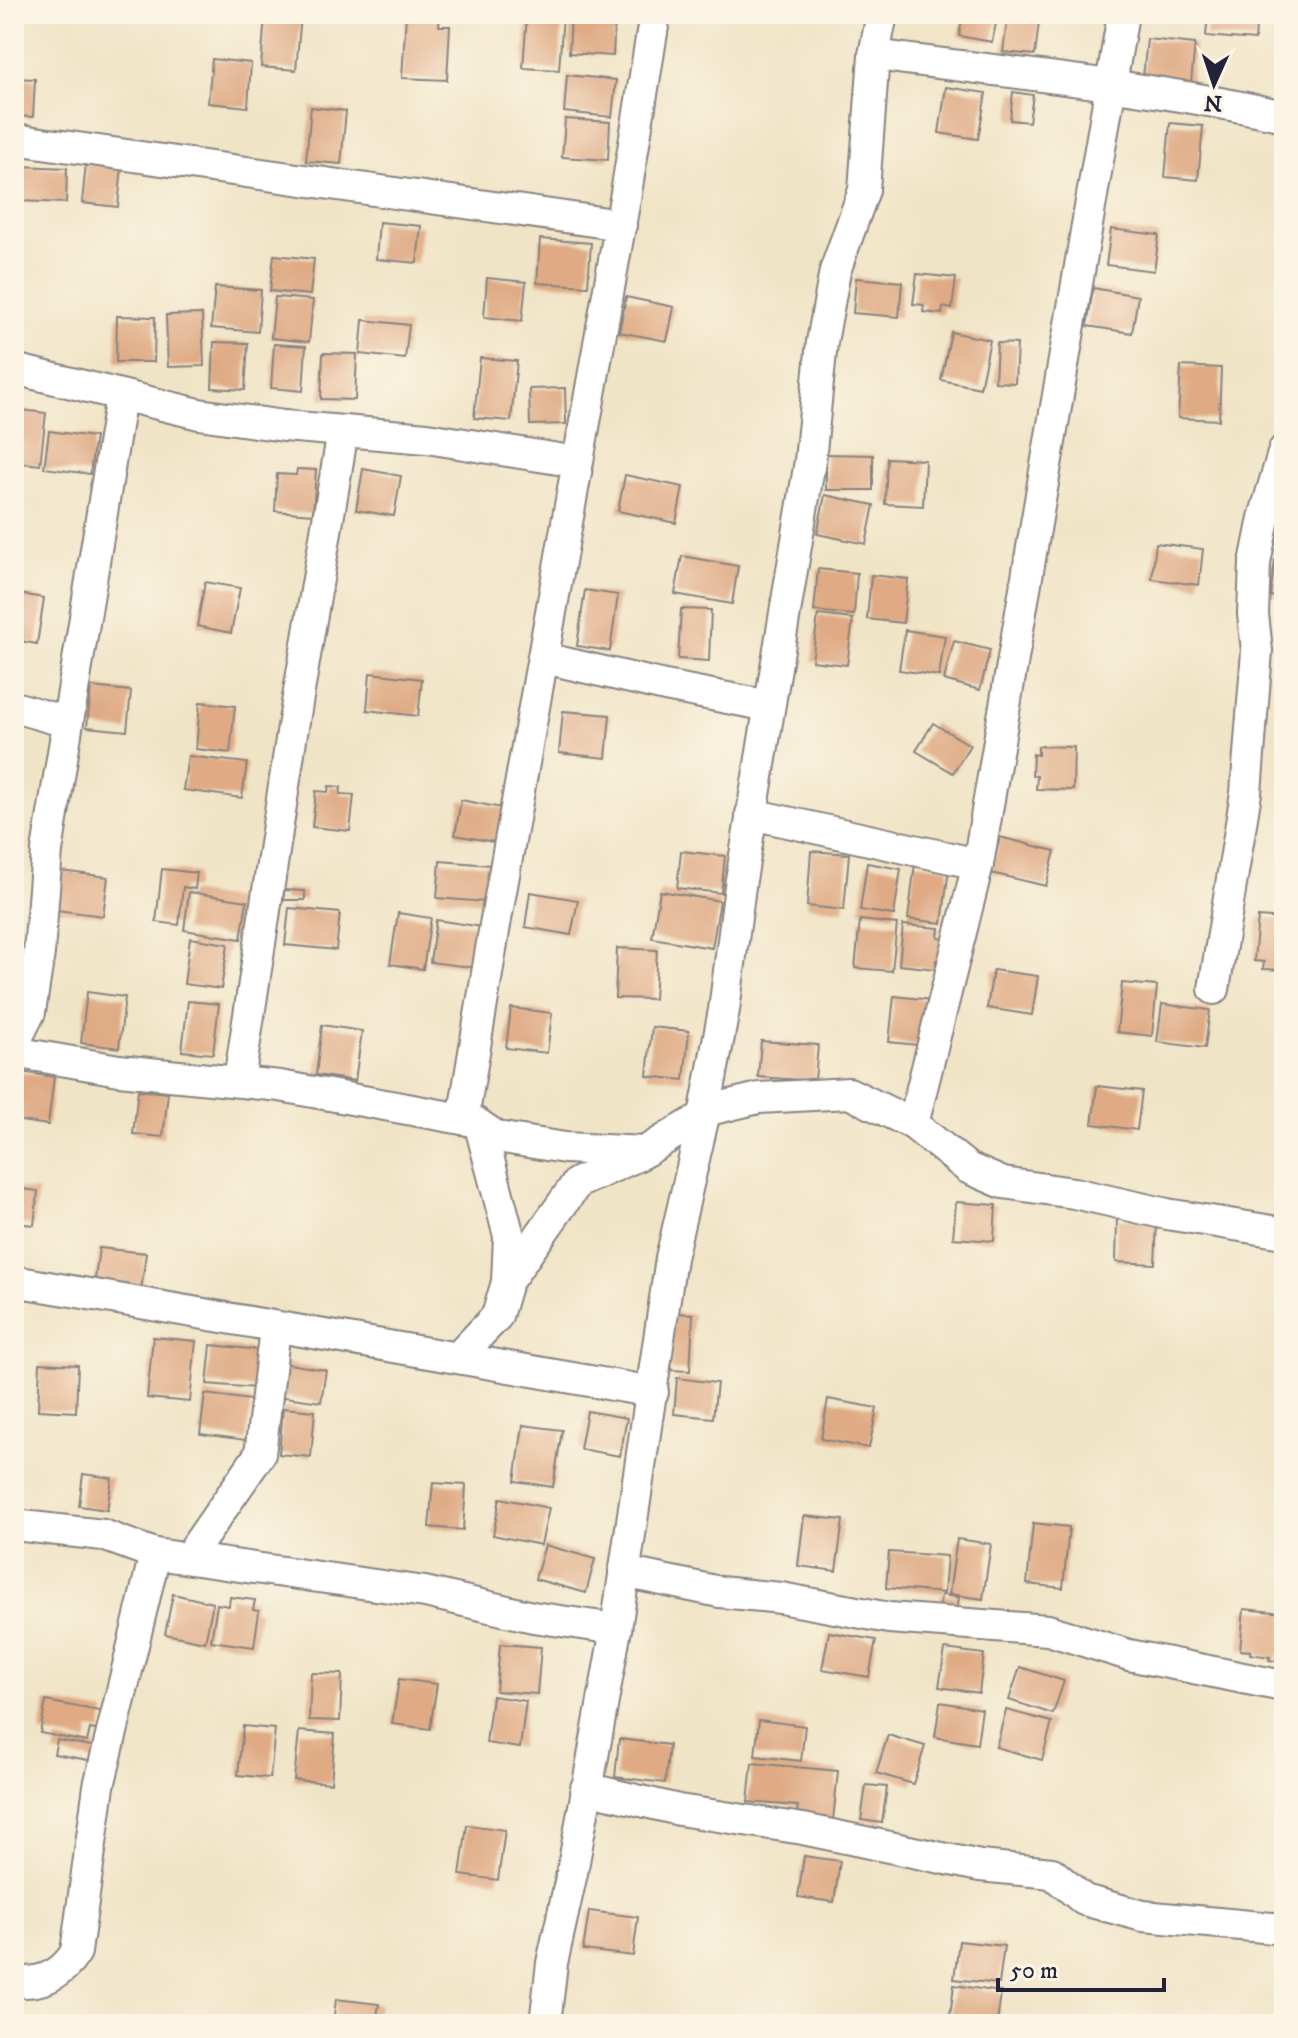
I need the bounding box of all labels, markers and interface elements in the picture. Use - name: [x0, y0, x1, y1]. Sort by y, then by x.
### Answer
- north arrow: [1174, 44, 1254, 124]
- text: N: [1203, 89, 1223, 116]
- scale bar: [998, 1942, 1164, 1992]
- text: 50 m: [1010, 1956, 1058, 1986]

